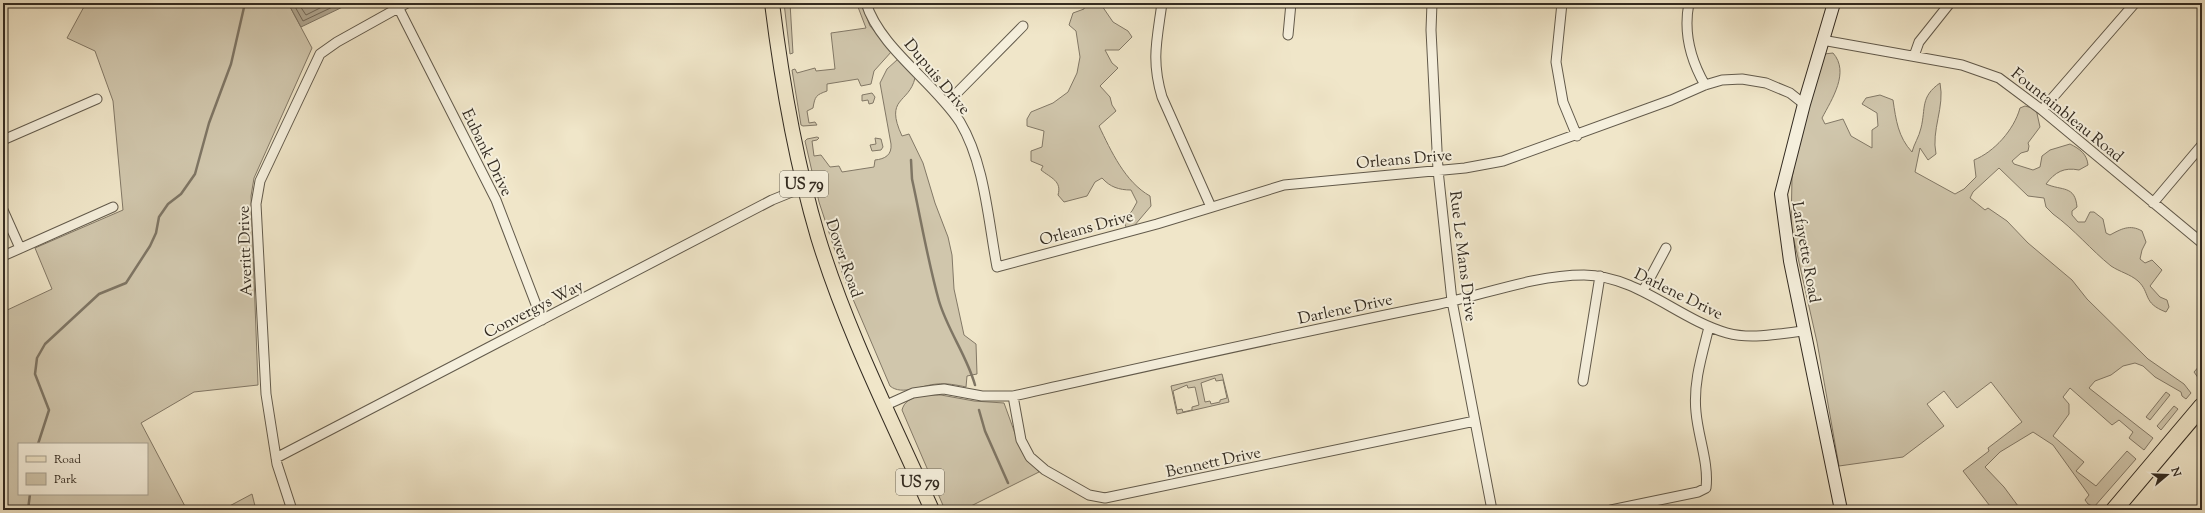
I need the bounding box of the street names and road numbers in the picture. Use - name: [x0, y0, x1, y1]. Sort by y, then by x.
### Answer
- street label: Dupuis Drive: [897, 35, 975, 121]
- street label: Fountainbleau Road: [2005, 63, 2128, 169]
- street label: Eubank Drive: [455, 105, 517, 201]
- street label: Orleans Drive: [1355, 145, 1453, 176]
- road number: US 79: [780, 171, 828, 197]
- street label: Rue Le Mans Drive: [1442, 190, 1481, 323]
- street label: Lafayette Road: [1784, 200, 1825, 305]
- street label: Averitt Drive: [233, 205, 260, 297]
- street label: Orleans Drive: [1037, 206, 1136, 253]
- street label: Dover Road: [818, 216, 867, 301]
- street label: Darlene Drive: [1630, 264, 1726, 327]
- street label: Convergys Way: [480, 275, 588, 345]
- street label: Darlene Drive: [1296, 289, 1395, 332]
- street label: Bennett Drive: [1164, 442, 1263, 485]
- road number: US 79: [896, 469, 944, 495]

